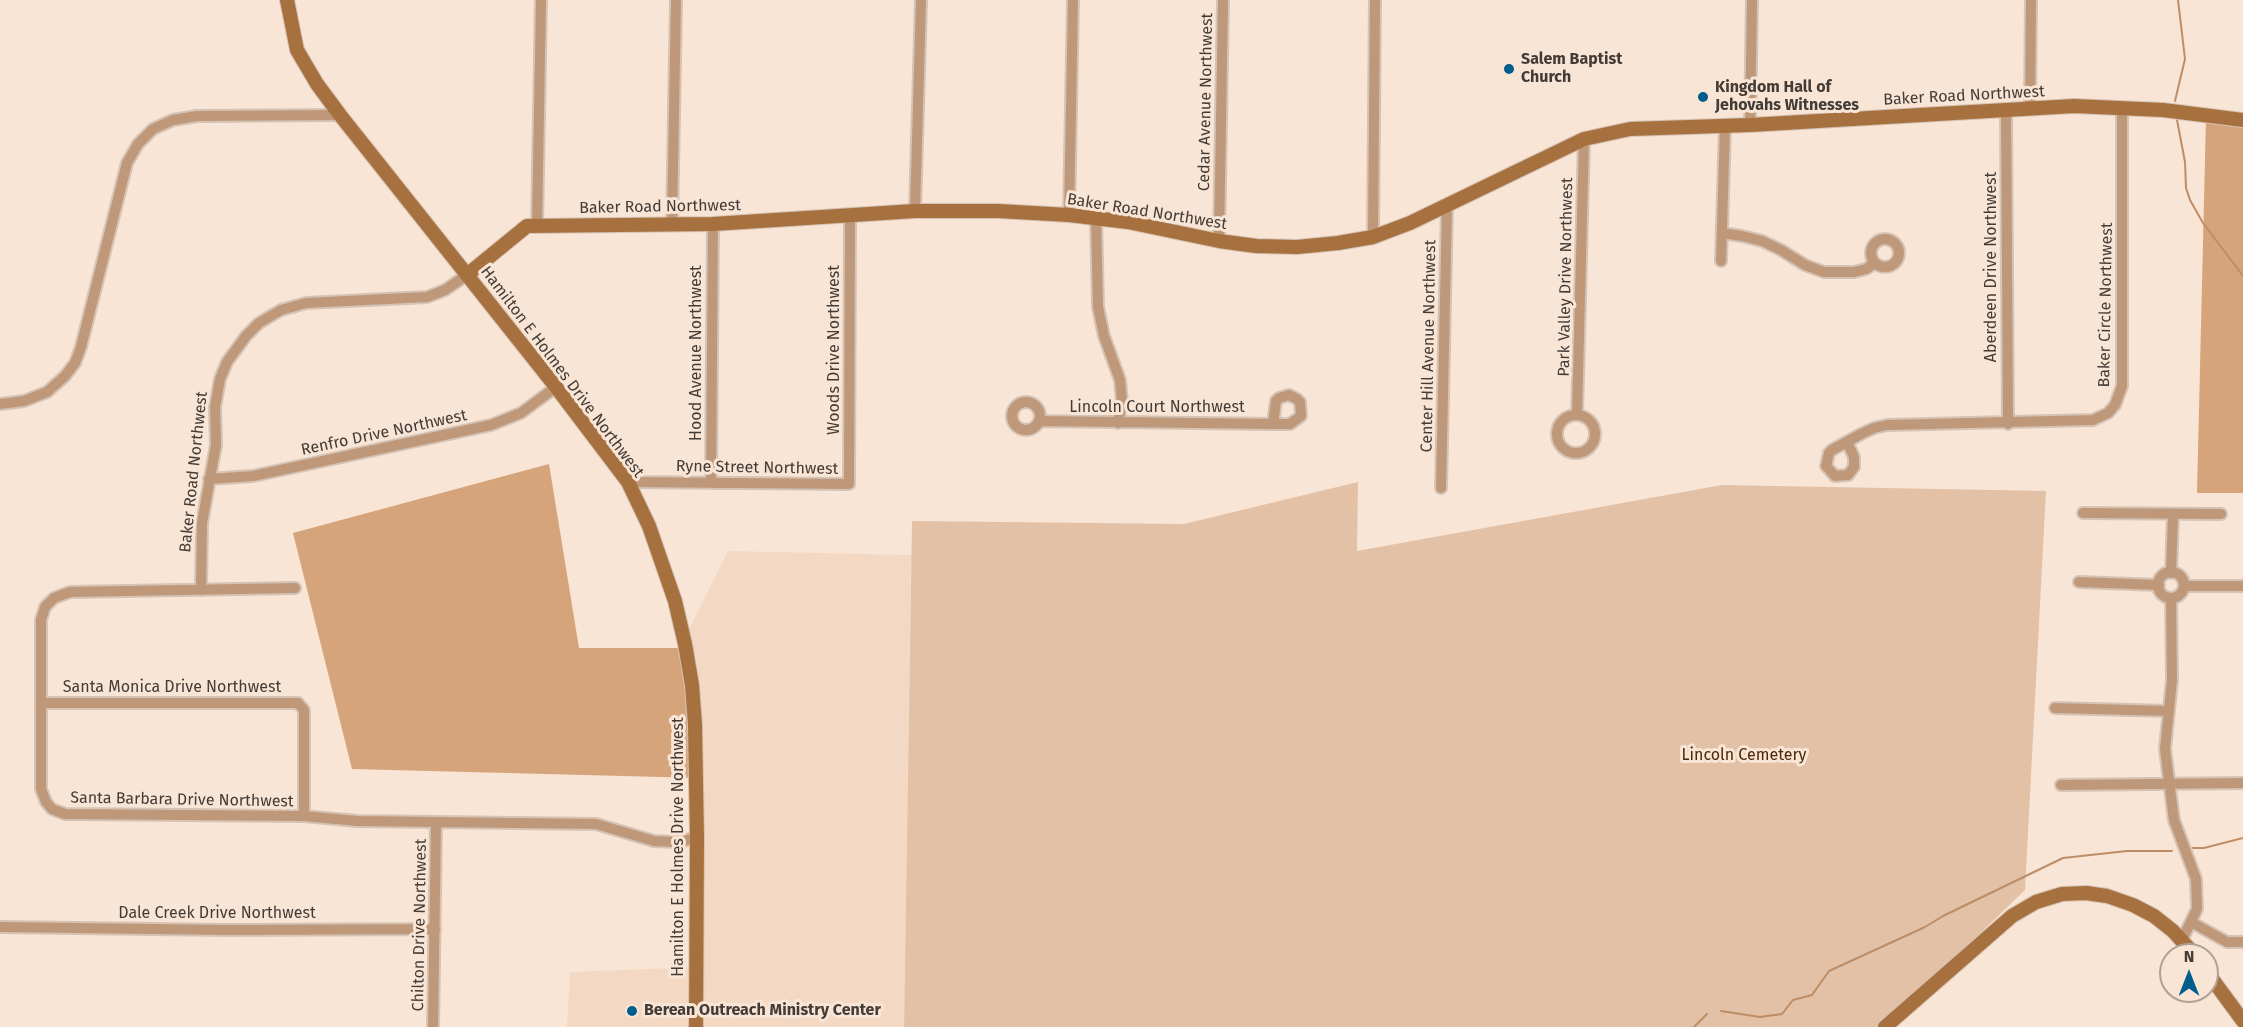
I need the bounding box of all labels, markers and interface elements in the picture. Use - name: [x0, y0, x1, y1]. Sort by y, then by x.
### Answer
- street label: Cedar Avenue Northwest: [1195, 13, 1217, 191]
- place label: Salem Baptist Church: [1521, 50, 1622, 88]
- marker: Salem Baptist Church: [1502, 62, 1516, 76]
- place label: Kingdom Hall of Jehovahs Witnesses: [1715, 78, 1859, 116]
- street label: Baker Road Northwest: [1883, 82, 2045, 110]
- marker: Kingdom Hall of Jehovahs Witnesses: [1696, 90, 1710, 104]
- street label: Aberdeen Drive Northwest: [1982, 172, 2002, 362]
- street label: Park Valley Drive Northwest: [1555, 177, 1577, 377]
- street label: Baker Road Northwest: [1066, 190, 1228, 234]
- street label: Baker Road Northwest: [579, 196, 741, 218]
- street label: Baker Circle Northwest: [2095, 222, 2117, 388]
- street label: Center Hill Avenue Northwest: [1418, 239, 1440, 453]
- street label: Hamilton E Holmes Drive Northwest: [476, 263, 648, 481]
- street label: Hood Avenue Northwest: [687, 265, 707, 441]
- street label: Woods Drive Northwest: [825, 265, 845, 435]
- street label: Baker Road Northwest: [176, 391, 212, 553]
- street label: Lincoln Court Northwest: [1069, 398, 1245, 418]
- street label: Renfro Drive Northwest: [299, 406, 469, 460]
- street label: Ryne Street Northwest: [676, 457, 838, 479]
- street label: Santa Monica Drive Northwest: [63, 678, 281, 698]
- street label: Hamilton E Holmes Drive Northwest: [669, 717, 689, 977]
- park label: Lincoln Cemetery: [1682, 746, 1806, 766]
- street label: Santa Barbara Drive Northwest: [70, 788, 294, 812]
- street label: Chilton Drive Northwest: [409, 839, 431, 1011]
- street label: Dale Creek Drive Northwest: [118, 904, 316, 924]
- north arrow: [2159, 943, 2219, 1003]
- text: N: [2184, 947, 2194, 966]
- place label: Berean Outreach Ministry Center: [644, 1001, 881, 1021]
- marker: Berean Outreach Ministry Center: [625, 1004, 639, 1018]

